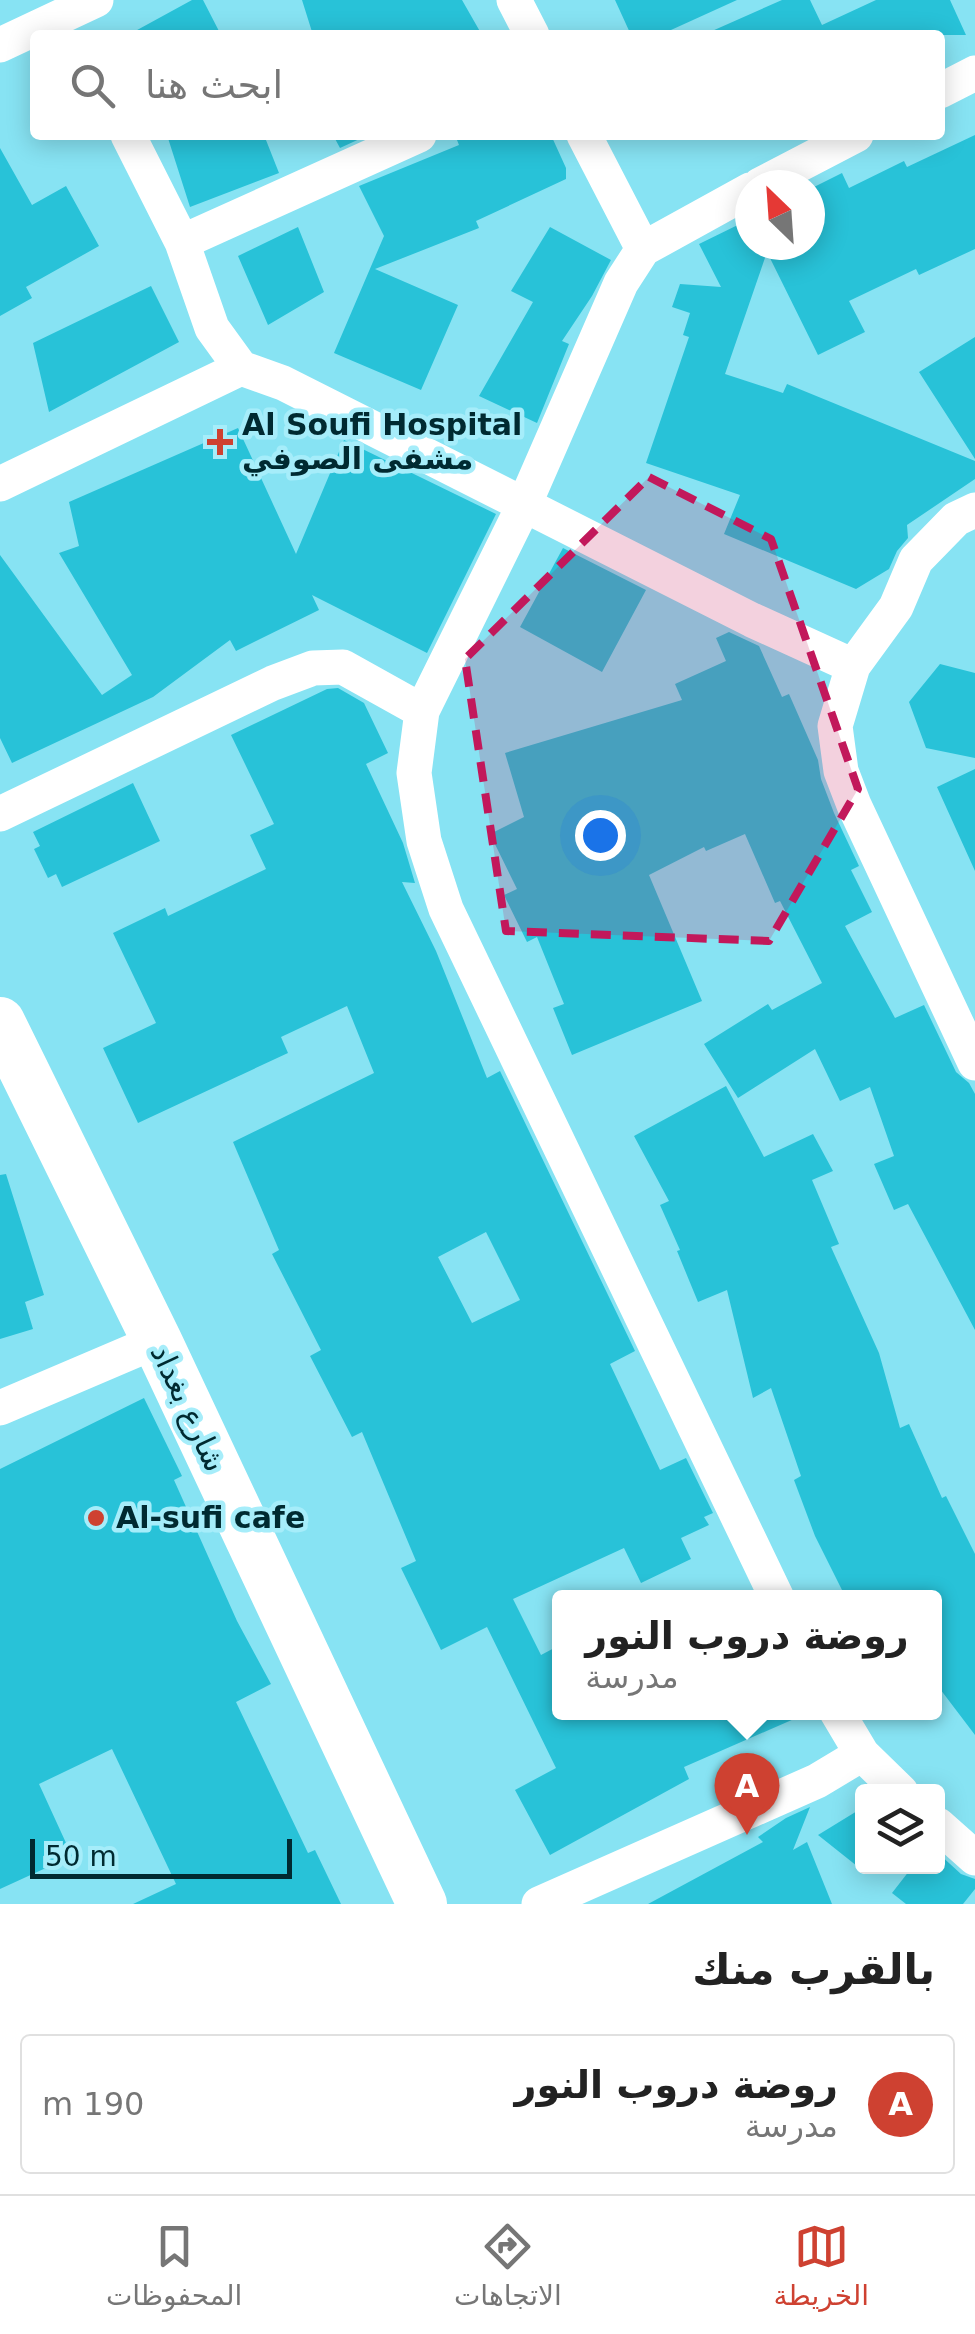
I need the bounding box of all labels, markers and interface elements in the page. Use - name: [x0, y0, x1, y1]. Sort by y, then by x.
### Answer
- search box: [30, 30, 945, 140]
- icon: search: [65, 58, 120, 113]
- text: ابحث هنا: [145, 63, 283, 107]
- north arrow: [735, 170, 825, 260]
- place label: Al Soufi Hospital مشفى الصوفي: [242, 407, 522, 477]
- marker: Al Soufi Hospital مشفى الصوفي: [207, 429, 233, 455]
- your location: [575, 810, 626, 861]
- street label: شارع بغداد: [144, 1339, 233, 1477]
- place label: Al-sufi cafe: [116, 1500, 305, 1535]
- marker: Al-sufi cafe: [85, 1507, 107, 1529]
- popup: [552, 1590, 942, 1720]
- text: روضة دروب النور: [585, 1614, 909, 1658]
- text: مدرسة: [585, 1658, 679, 1696]
- pin: A: [714, 1752, 780, 1835]
- map controls: [855, 1784, 945, 1874]
- button: layers: [855, 1784, 945, 1874]
- scale bar: [30, 1834, 292, 1878]
- text: 50 m: [45, 1840, 117, 1873]
- text: بالقرب منك: [692, 1945, 935, 1994]
- text: روضة دروب النور: [515, 2063, 838, 2107]
- text: 190 m: [42, 2085, 144, 2123]
- text: A: [888, 2085, 913, 2123]
- text: مدرسة: [745, 2107, 838, 2145]
- tab: المحفوظات: [106, 2219, 242, 2312]
- tab: الاتجاهات: [454, 2219, 562, 2312]
- tab: الخريطة: [774, 2219, 869, 2312]

